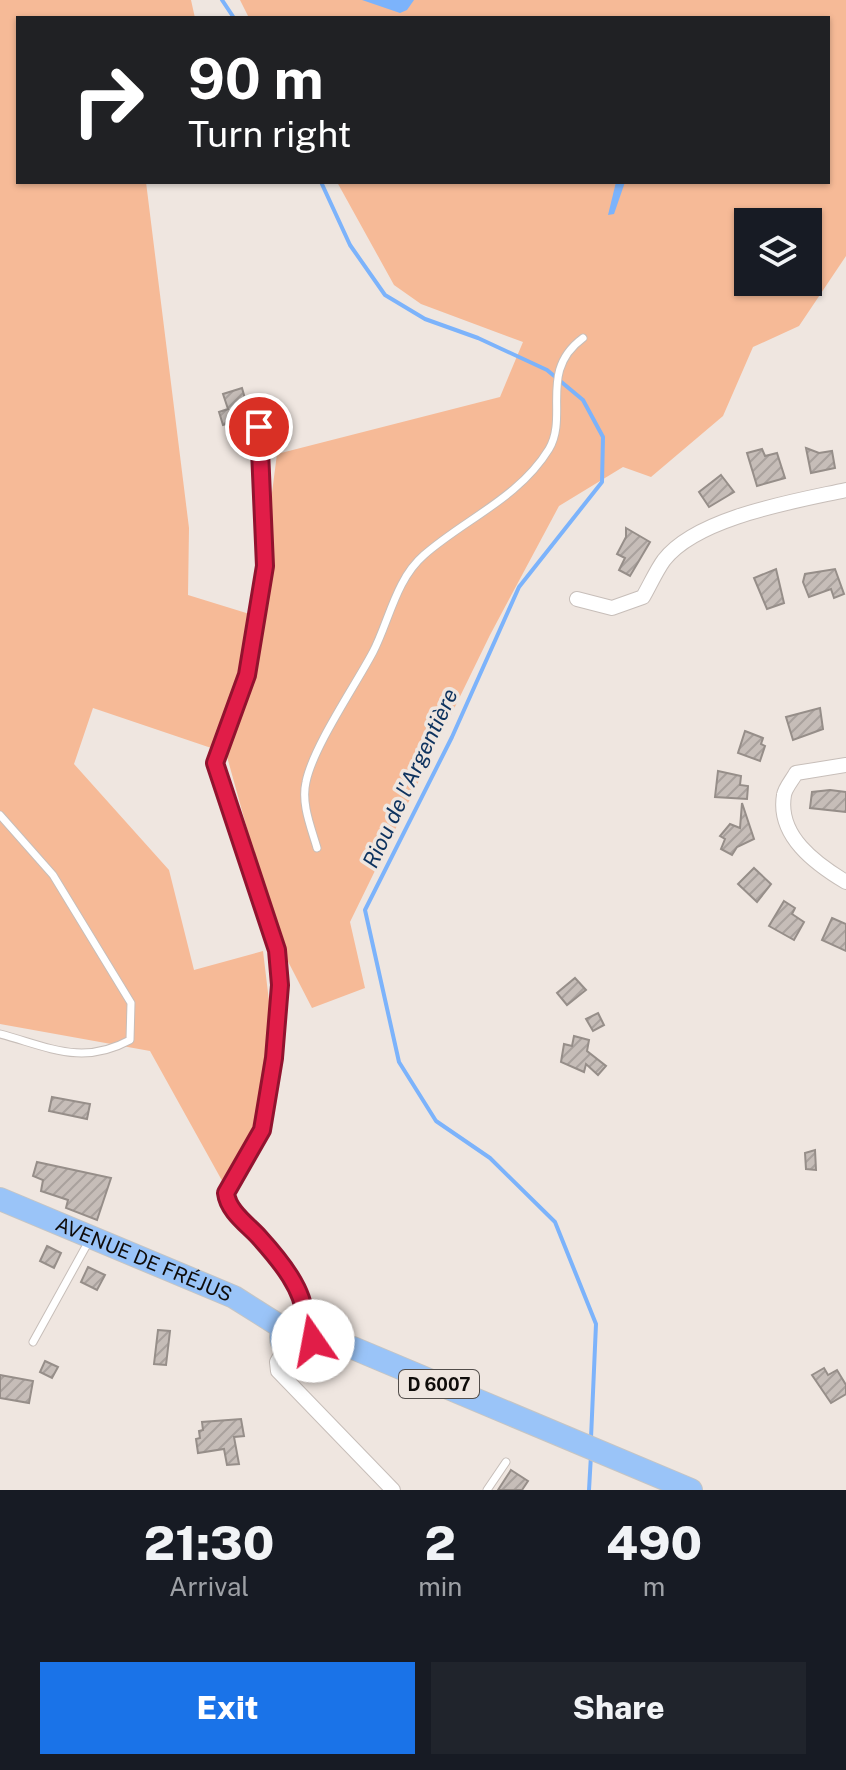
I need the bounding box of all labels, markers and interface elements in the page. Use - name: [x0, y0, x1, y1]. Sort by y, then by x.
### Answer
- text: 90 m: [188, 46, 324, 112]
- icon: right: [56, 48, 160, 152]
- text: Turn right: [188, 113, 351, 155]
- map controls: [734, 208, 822, 296]
- button: layers: [734, 208, 822, 296]
- pin: [225, 393, 293, 461]
- icon: arrive: [237, 405, 281, 449]
- water label: Riou de l'Argentière: [357, 684, 463, 872]
- street label: AVENUE DE FRÉJUS: [52, 1212, 236, 1307]
- position arrow: [271, 1299, 355, 1383]
- road number: D 6007: [399, 1370, 479, 1398]
- text: 21:30: [144, 1514, 274, 1571]
- text: 2: [425, 1514, 456, 1571]
- text: 490: [606, 1514, 702, 1571]
- text: Arrival: [169, 1571, 249, 1602]
- text: min: [418, 1571, 462, 1602]
- text: m: [643, 1571, 665, 1602]
- button: Exit: [40, 1662, 415, 1754]
- button: Share: [431, 1662, 806, 1754]

